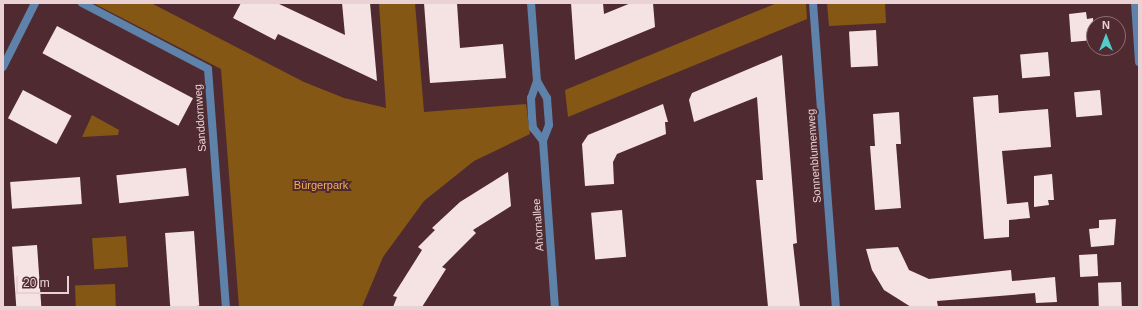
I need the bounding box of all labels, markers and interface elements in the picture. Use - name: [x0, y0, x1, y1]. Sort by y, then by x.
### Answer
- north arrow: [1086, 16, 1126, 56]
- text: N: [1102, 19, 1110, 31]
- street label: Sanddornweg: [191, 84, 209, 152]
- street label: Sonnenblumenweg: [804, 109, 824, 203]
- park label: Bürgerpark: [294, 178, 348, 192]
- street label: Ahornallee: [530, 198, 546, 252]
- scale bar: [18, 268, 71, 294]
- text: 20 m: [23, 276, 50, 290]

